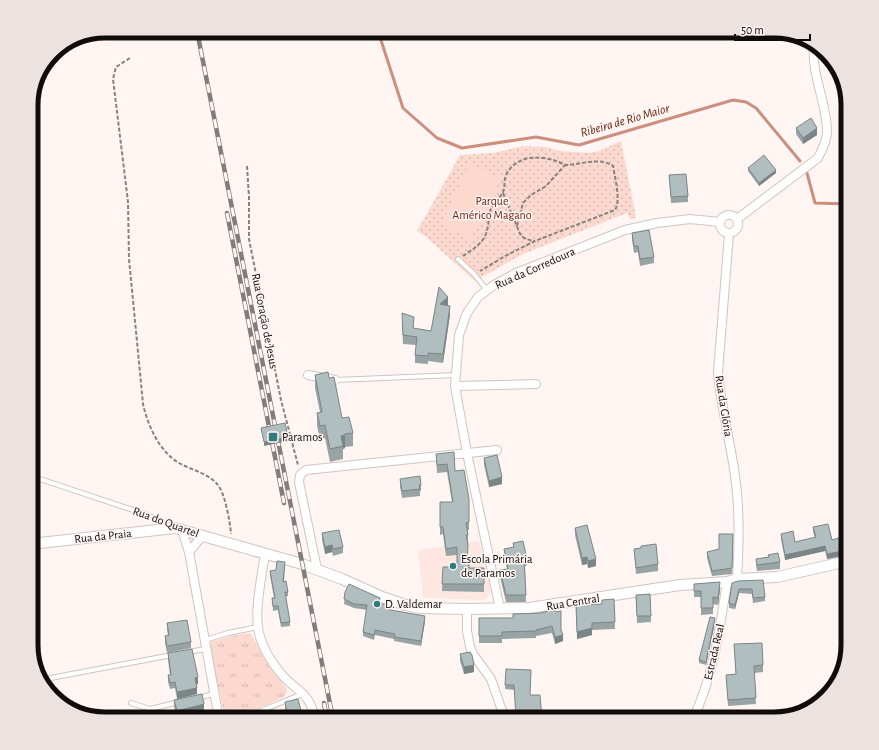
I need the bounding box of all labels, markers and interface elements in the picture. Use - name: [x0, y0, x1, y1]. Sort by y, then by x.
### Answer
- scale bar: [735, 16, 810, 42]
- text: 50 m: [741, 24, 764, 36]
- water label: Ribeira de Rio Maior: [579, 102, 672, 140]
- park label: Parque Américo Magano: [452, 195, 532, 221]
- street label: Rua da Corredoura: [493, 245, 577, 291]
- street label: Rua Coração de Jesus: [250, 272, 280, 370]
- street label: Rua da Glória: [713, 374, 735, 438]
- marker: Paramos: [267, 431, 279, 443]
- place label: Paramos: [282, 431, 322, 443]
- street label: Rua do Quartel: [131, 504, 201, 540]
- street label: Rua da Praia: [74, 527, 133, 545]
- place label: Escola Primária de Paramos: [461, 553, 533, 579]
- marker: Escola Primária de Paramos: [448, 561, 458, 571]
- street label: Rua Central: [545, 592, 601, 612]
- place label: D. Valdemar: [385, 598, 442, 610]
- marker: D. Valdemar: [372, 599, 382, 609]
- street label: Estrada Real: [702, 623, 726, 681]

